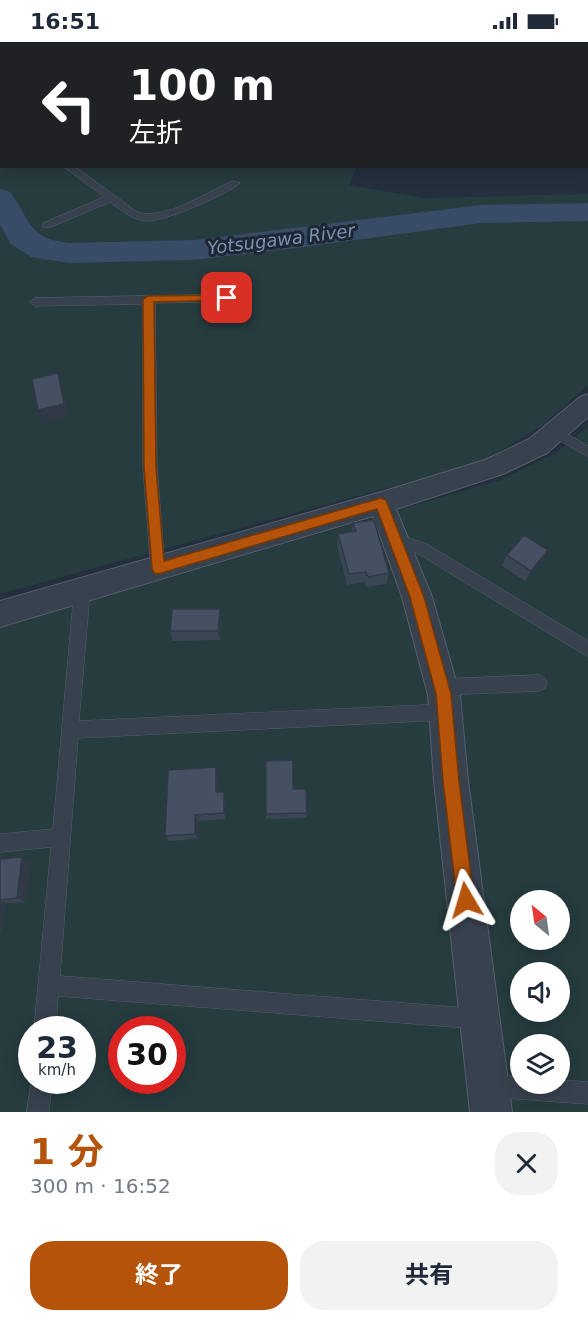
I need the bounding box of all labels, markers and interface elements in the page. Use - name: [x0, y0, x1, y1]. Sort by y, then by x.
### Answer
- text: 16:51: [30, 9, 100, 34]
- text: 100 m: [129, 61, 275, 110]
- icon: left: [30, 66, 108, 144]
- text: 左折: [129, 117, 183, 148]
- water label: Yotsugawa River: [206, 219, 358, 258]
- pin: [201, 272, 252, 323]
- icon: arrive: [210, 281, 243, 314]
- position arrow: [434, 868, 498, 932]
- north arrow: [510, 890, 570, 950]
- map controls: [510, 890, 570, 1094]
- button: sound: [510, 962, 570, 1022]
- speed limit sign: 30: [108, 1016, 186, 1094]
- text: 23: [36, 1030, 78, 1065]
- button: layers: [510, 1034, 570, 1094]
- text: km/h: [38, 1061, 76, 1079]
- text: 1 分: [30, 1131, 104, 1172]
- button: close: [495, 1132, 558, 1195]
- text: 300 m · 16:52: [30, 1174, 171, 1198]
- button: 終了: [30, 1241, 288, 1310]
- button: 共有: [300, 1241, 558, 1310]

